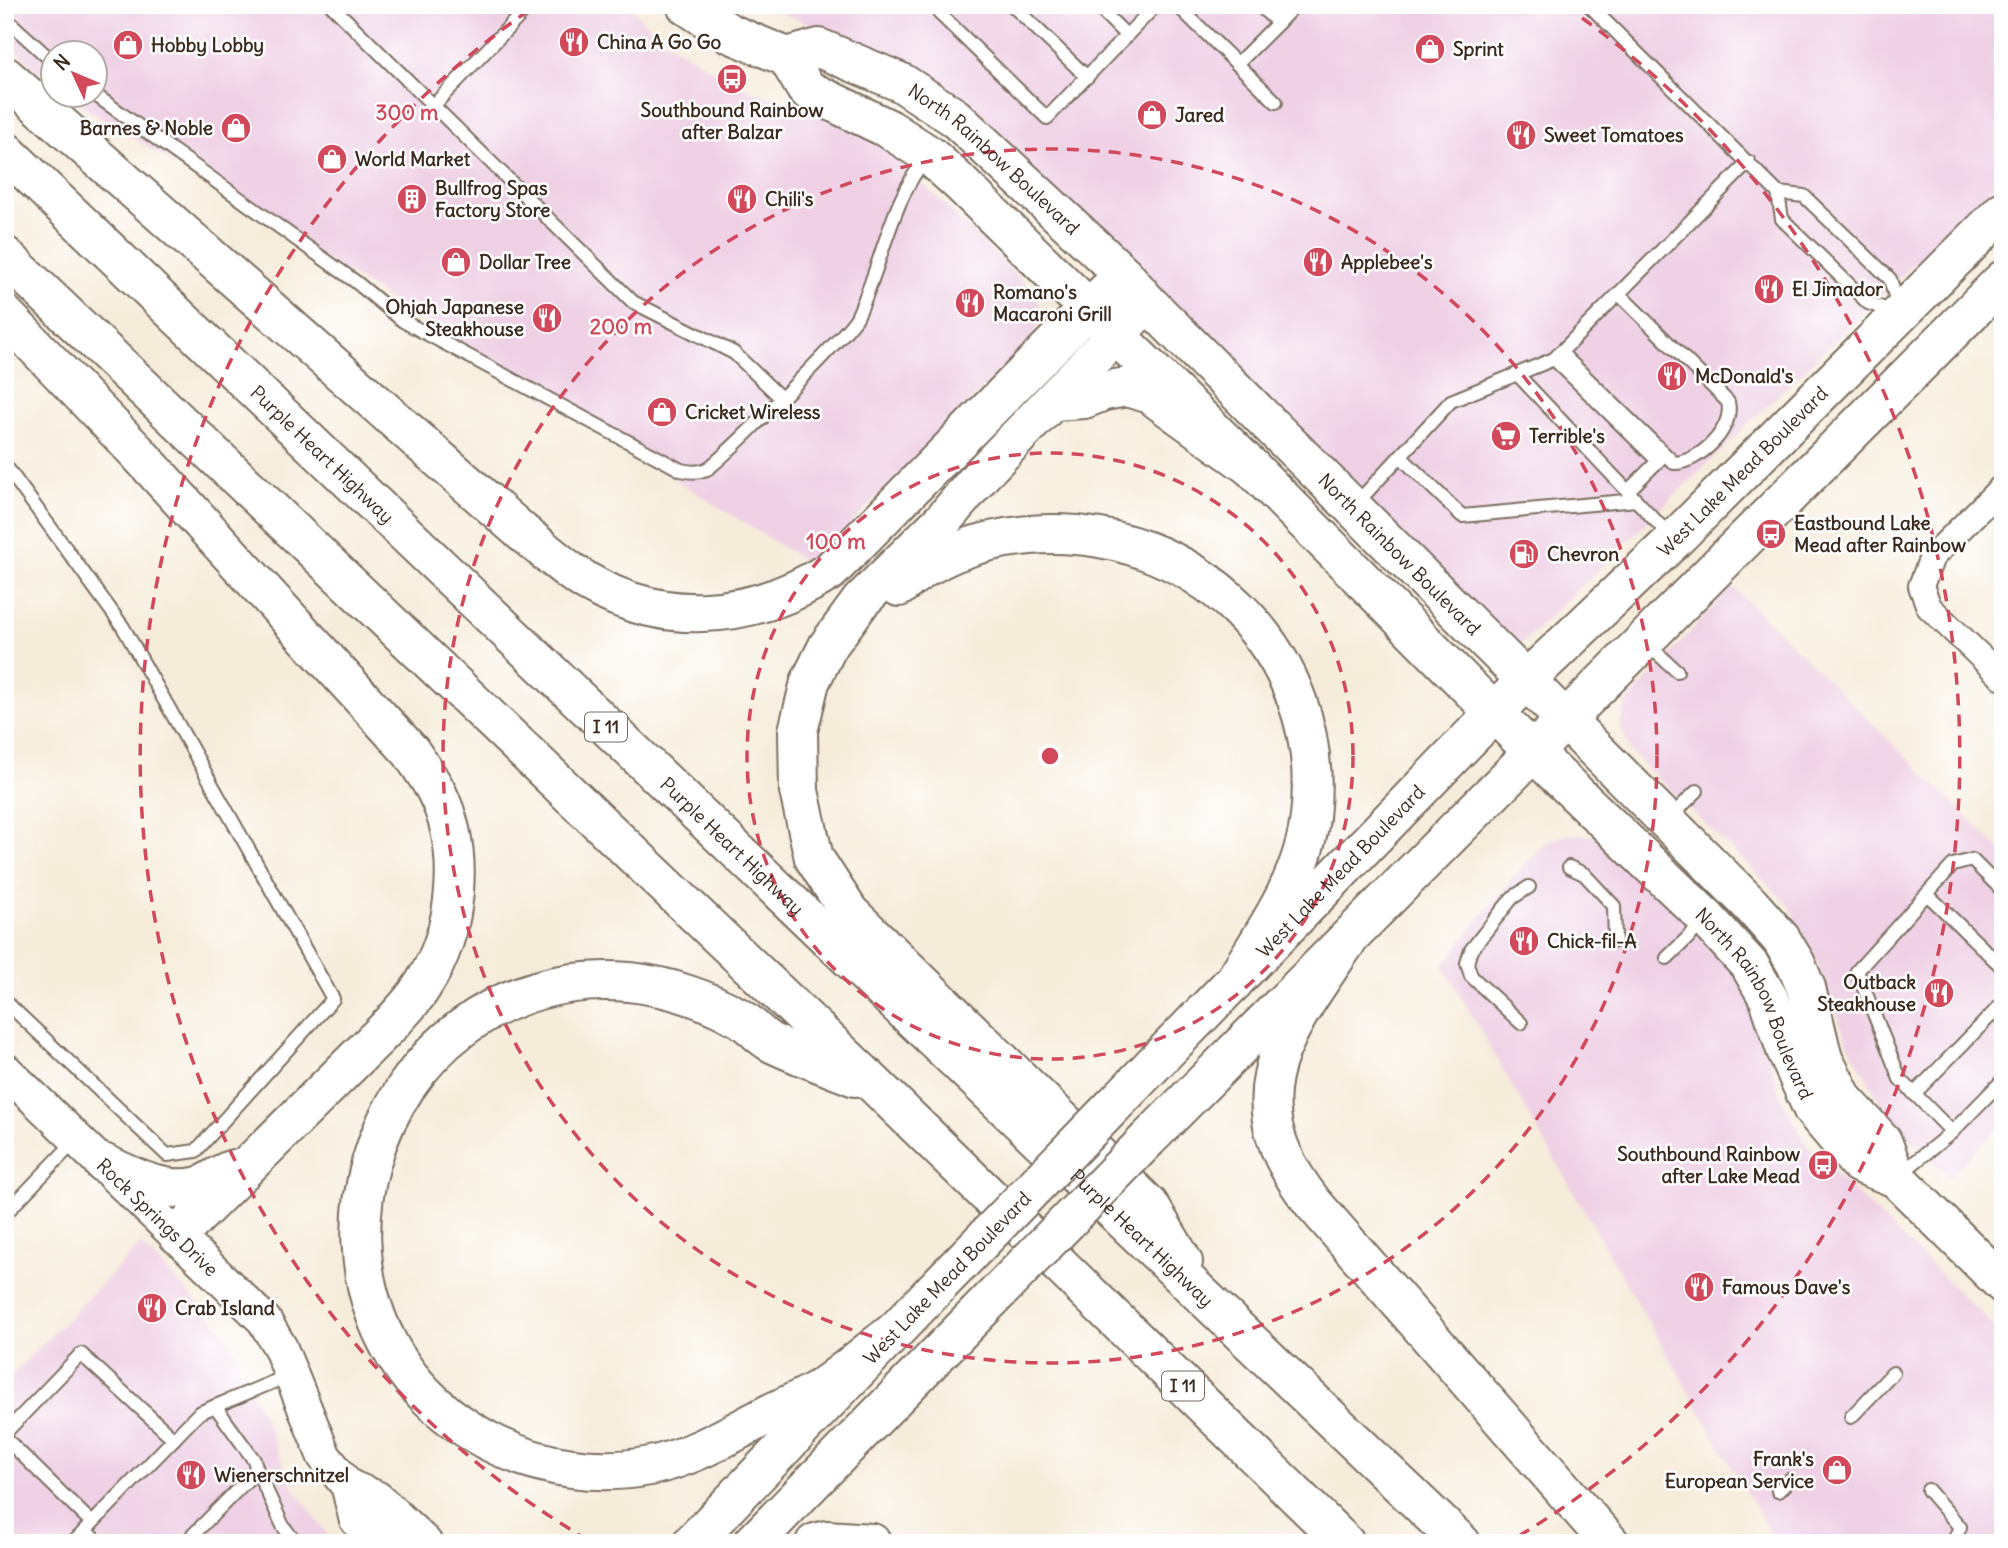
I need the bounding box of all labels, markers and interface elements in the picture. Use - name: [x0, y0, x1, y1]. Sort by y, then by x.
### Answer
- restaurant icon: China A Go Go: [557, 25, 591, 59]
- shop icon: Hobby Lobby: [111, 28, 145, 62]
- place label: China A Go Go: [597, 30, 721, 54]
- shop icon: Sprint: [1413, 32, 1447, 66]
- place label: Hobby Lobby: [151, 33, 264, 57]
- place label: Sprint: [1453, 37, 1504, 61]
- north arrow: [38, 38, 108, 108]
- text: N: [49, 49, 75, 75]
- bus stop icon: Southbound Rainbow after Balzar: [715, 62, 749, 96]
- street label: North Rainbow Boulevard: [904, 78, 1085, 240]
- place label: Southbound Rainbow after Balzar: [641, 98, 823, 144]
- shop icon: Jared: [1135, 98, 1169, 132]
- text: 300 m: [376, 99, 439, 126]
- place label: Jared: [1175, 103, 1224, 127]
- shop icon: Barnes & Noble: [219, 111, 253, 145]
- place label: Barnes & Noble: [80, 116, 213, 140]
- restaurant icon: Sweet Tomatoes: [1504, 118, 1538, 152]
- place label: Sweet Tomatoes: [1544, 123, 1684, 147]
- shop icon: World Market: [315, 142, 349, 176]
- place label: World Market: [355, 147, 471, 171]
- place label: Bullfrog Spas Factory Store: [435, 176, 550, 222]
- building icon: Bullfrog Spas Factory Store: [395, 182, 429, 216]
- restaurant icon: Chili's: [725, 182, 759, 216]
- place label: Chili's: [765, 187, 814, 211]
- shop icon: Dollar Tree: [439, 245, 473, 279]
- restaurant icon: Applebee's: [1301, 245, 1335, 279]
- place label: Dollar Tree: [479, 250, 571, 274]
- place label: Applebee's: [1341, 250, 1433, 274]
- restaurant icon: El Jimador: [1752, 272, 1786, 306]
- place label: El Jimador: [1792, 277, 1883, 301]
- place label: Romano's Macaroni Grill: [993, 280, 1112, 326]
- restaurant icon: Romano's Macaroni Grill: [953, 286, 987, 320]
- place label: Ohjah Japanese Steakhouse: [385, 295, 524, 341]
- restaurant icon: Ohjah Japanese Steakhouse: [530, 301, 564, 335]
- text: 200 m: [590, 313, 653, 340]
- restaurant icon: McDonald's: [1655, 359, 1689, 393]
- place label: McDonald's: [1695, 364, 1794, 388]
- street label: Purple Heart Highway: [246, 380, 399, 528]
- street label: West Lake Mead Boulevard: [1652, 381, 1833, 562]
- shop icon: Cricket Wireless: [645, 395, 679, 429]
- place label: Cricket Wireless: [685, 400, 821, 424]
- supermarket icon: Terrible's: [1489, 419, 1523, 453]
- place label: Terrible's: [1529, 424, 1605, 448]
- street label: North Rainbow Boulevard: [1313, 468, 1486, 640]
- place label: Eastbound Lake Mead after Rainbow: [1794, 511, 1966, 557]
- bus stop icon: Eastbound Lake Mead after Rainbow: [1754, 517, 1788, 551]
- text: 100 m: [806, 528, 866, 555]
- fuel station icon: Chevron: [1507, 537, 1541, 571]
- place label: Chevron: [1547, 542, 1619, 566]
- road number: I 11: [585, 712, 627, 742]
- centre of rings: [1038, 744, 1062, 768]
- street label: Purple Heart Highway: [655, 772, 809, 920]
- street label: West Lake Mead Boulevard: [1251, 780, 1430, 963]
- street label: North Rainbow Boulevard: [1690, 902, 1819, 1103]
- restaurant icon: Chick-fil-A: [1507, 924, 1541, 958]
- place label: Chick-fil-A: [1547, 929, 1637, 953]
- place label: Outback Steakhouse: [1817, 970, 1916, 1016]
- restaurant icon: Outback Steakhouse: [1922, 976, 1956, 1010]
- place label: Southbound Rainbow after Lake Mead: [1617, 1142, 1800, 1188]
- bus stop icon: Southbound Rainbow after Lake Mead: [1806, 1148, 1840, 1182]
- street label: Rock Springs Drive: [92, 1153, 223, 1281]
- street label: Purple Heart Highway: [1065, 1164, 1219, 1312]
- street label: West Lake Mead Boulevard: [858, 1187, 1036, 1369]
- restaurant icon: Famous Dave's: [1682, 1270, 1716, 1304]
- place label: Famous Dave's: [1722, 1275, 1851, 1299]
- restaurant icon: Crab Island: [135, 1291, 169, 1325]
- place label: Crab Island: [175, 1296, 275, 1320]
- road number: I 11: [1162, 1372, 1204, 1400]
- place label: Frank's European Service: [1665, 1447, 1814, 1493]
- shop icon: Frank's European Service: [1820, 1453, 1854, 1487]
- restaurant icon: Wienerschnitzel: [174, 1458, 208, 1492]
- place label: Wienerschnitzel: [214, 1463, 349, 1487]

